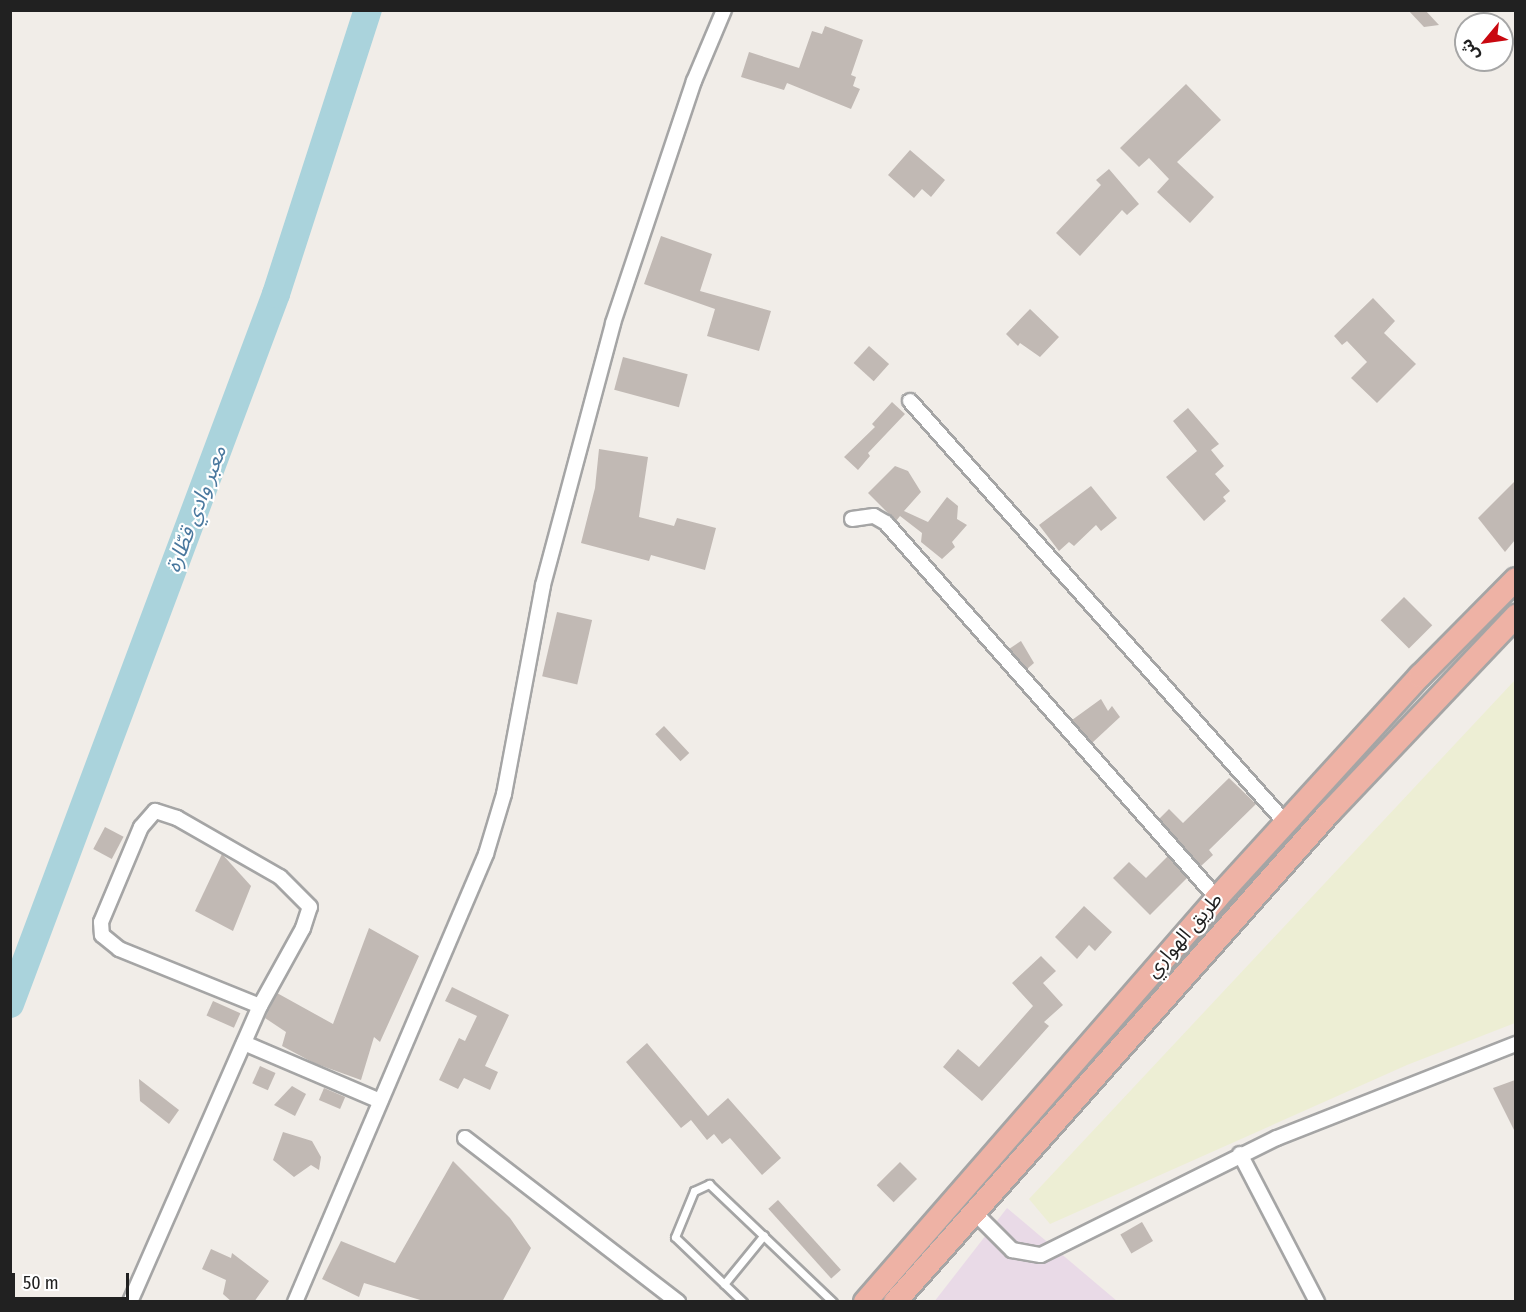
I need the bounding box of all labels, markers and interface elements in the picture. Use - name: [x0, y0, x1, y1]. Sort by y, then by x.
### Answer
- north arrow: [1454, 12, 1514, 72]
- text: ش: [1456, 36, 1483, 64]
- water label: معبر وادي قطّارة: [160, 442, 232, 576]
- street label: طريق الهواري: [1141, 888, 1227, 982]
- scale bar: [15, 1261, 132, 1299]
- text: 50 m: [23, 1272, 59, 1294]

